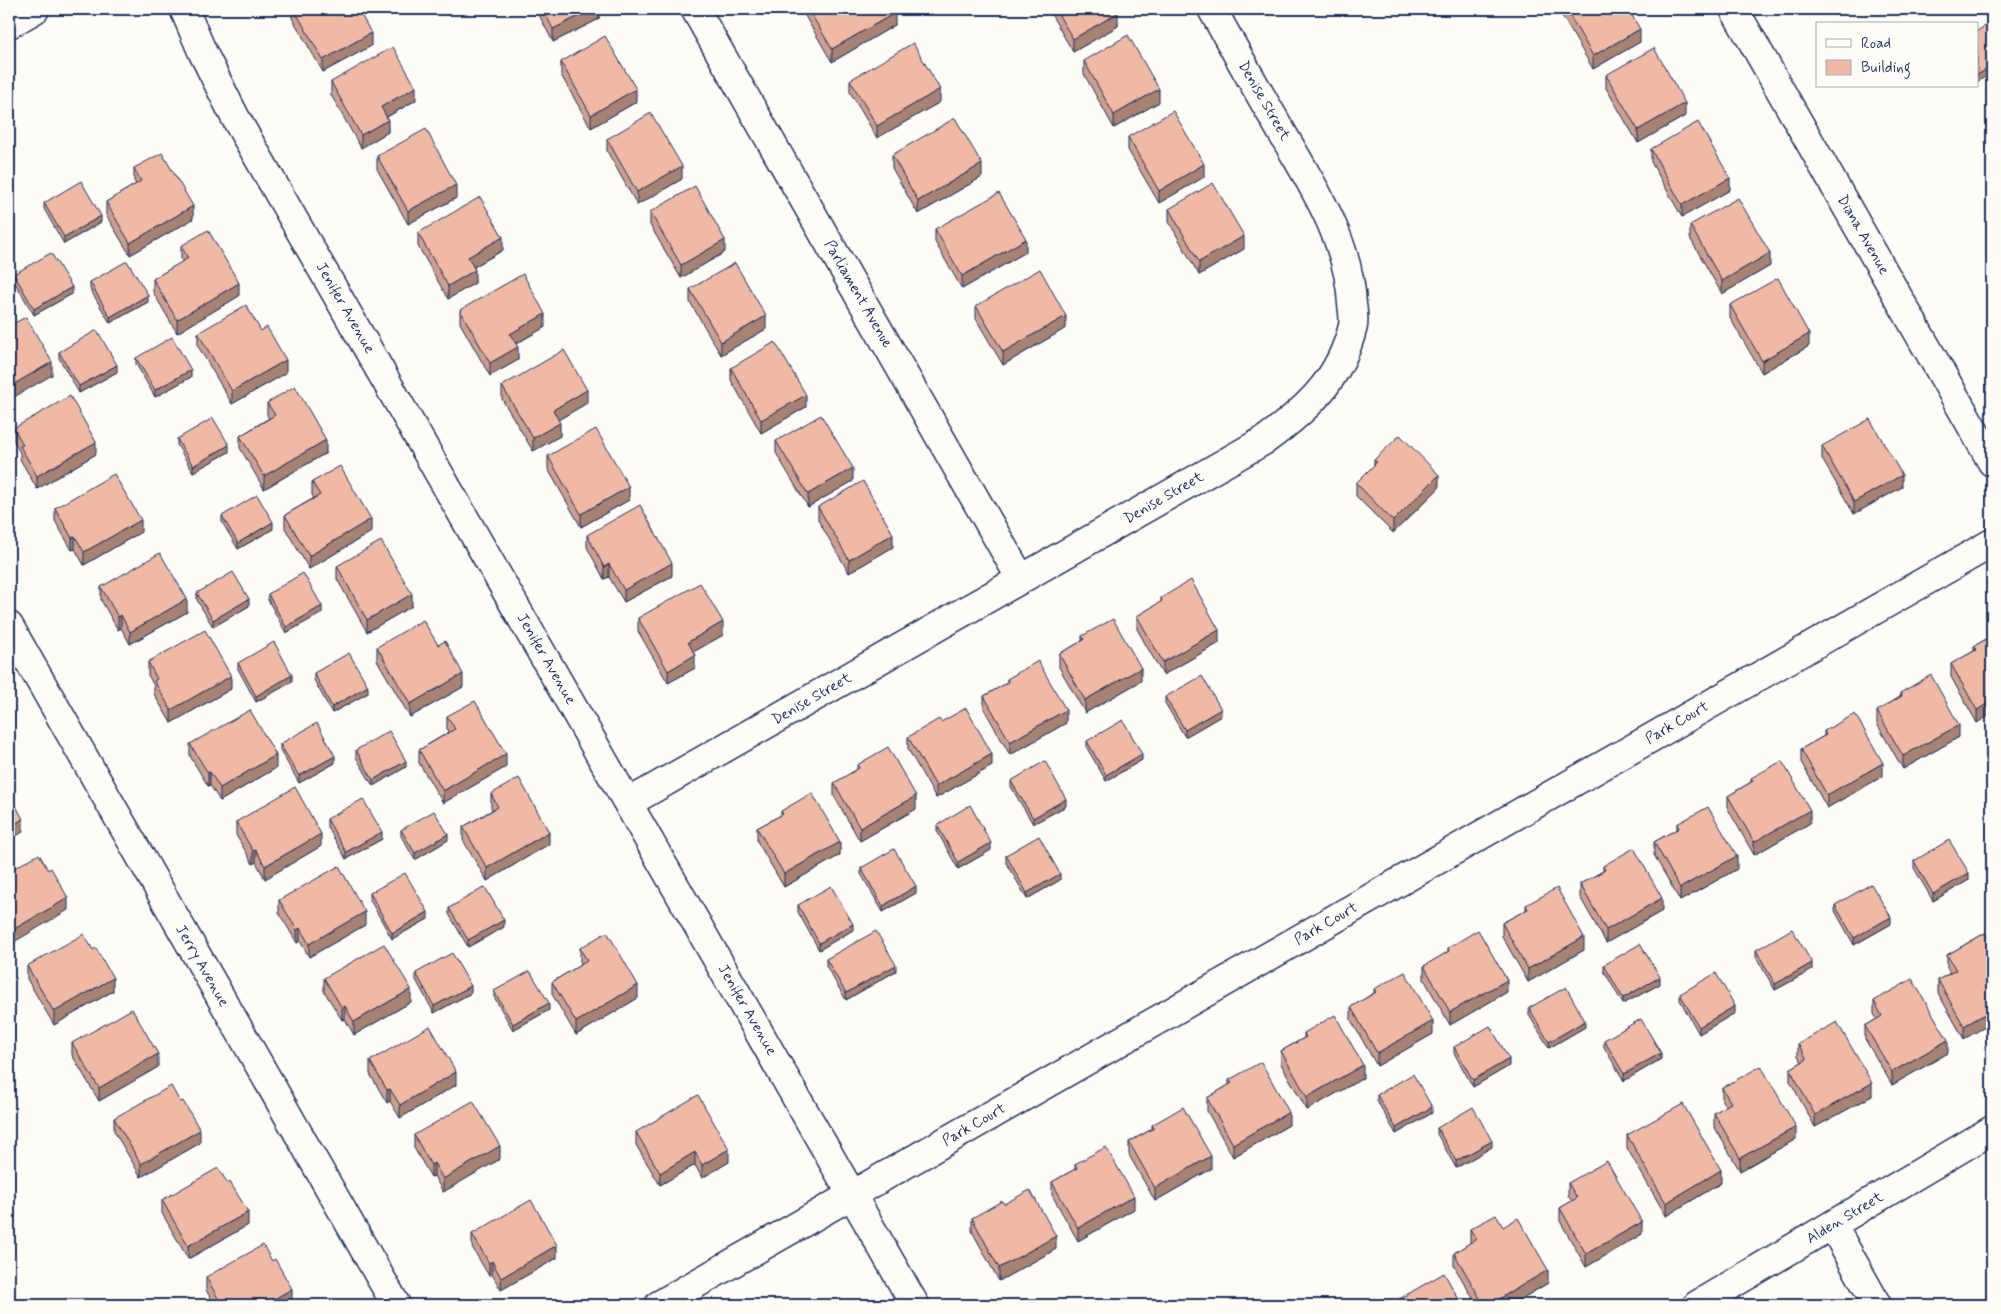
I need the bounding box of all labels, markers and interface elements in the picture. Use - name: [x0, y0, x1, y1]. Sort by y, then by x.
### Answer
- legend: [1816, 22, 1978, 88]
- text: Road: [1861, 34, 1891, 54]
- street label: Denise Street: [1233, 58, 1295, 145]
- text: Building: [1861, 58, 1911, 79]
- street label: Diana Avenue: [1832, 191, 1894, 279]
- street label: Parliament Avenue: [819, 236, 897, 352]
- street label: Jenifer Avenue: [311, 259, 379, 357]
- street label: Denise Street: [1121, 467, 1208, 529]
- street label: Jenifer Avenue: [512, 610, 580, 708]
- street label: Denise Street: [769, 668, 856, 730]
- street label: Park Court: [1642, 697, 1712, 749]
- street label: Park Court: [1291, 898, 1361, 950]
- street label: Jerry Avenue: [170, 921, 234, 1011]
- street label: Jenifer Avenue: [713, 961, 781, 1059]
- street label: Park Court: [939, 1099, 1009, 1151]
- street label: Alden Street: [1803, 1187, 1887, 1249]

